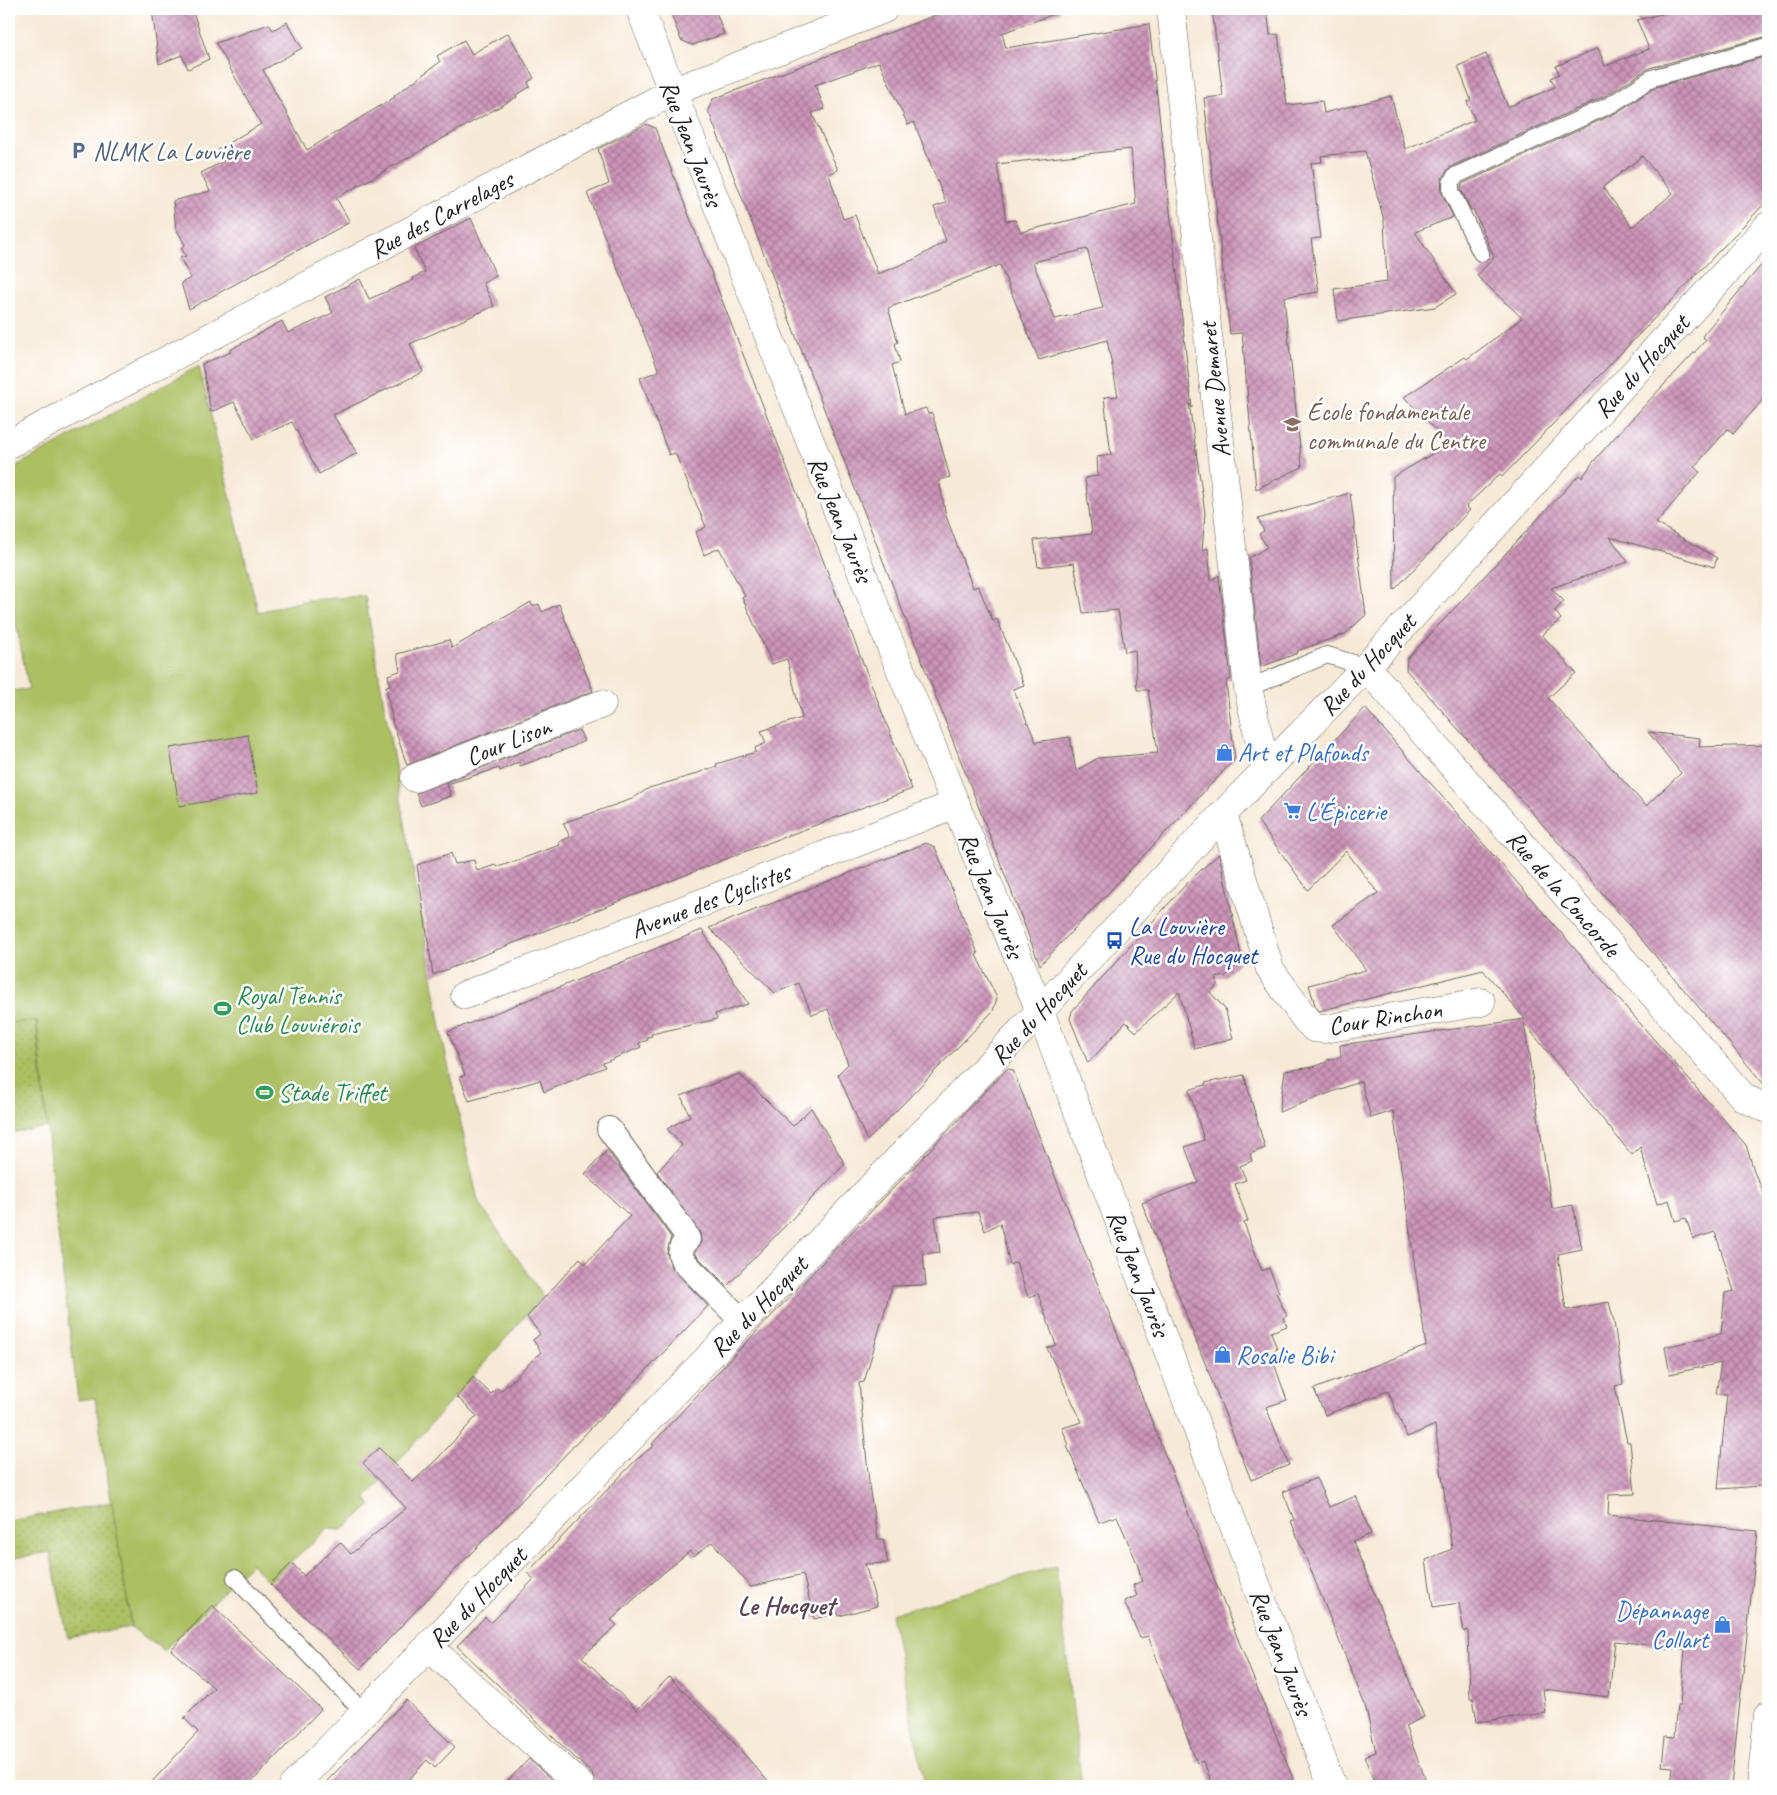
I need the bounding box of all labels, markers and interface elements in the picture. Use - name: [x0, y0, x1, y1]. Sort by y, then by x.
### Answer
- street label: Rue Jean Jaurès: [652, 76, 731, 213]
- place label: NLMK La Louvière: [93, 136, 251, 168]
- parking icon: NLMK La Louvière: [69, 141, 89, 161]
- street label: Rue des Carrelages: [364, 163, 521, 266]
- street label: Rue du Hocquet: [1587, 306, 1698, 425]
- street label: Avenue Demaret: [1192, 318, 1238, 459]
- place label: École fondamentale communale du Centre: [1307, 396, 1487, 457]
- school or university icon: École fondamentale communale du Centre: [1283, 415, 1303, 435]
- street label: Rue Jean Jaurès: [800, 452, 881, 589]
- street label: Rue du Hocquet: [1312, 605, 1425, 722]
- street label: Cour Lison: [461, 710, 557, 773]
- place label: Art et Plafonds: [1238, 737, 1370, 769]
- shop icon: Art et Plafonds: [1214, 742, 1234, 762]
- place label: L'Épicerie: [1306, 796, 1388, 828]
- supermarket icon: L'Épicerie: [1282, 801, 1302, 821]
- street label: Rue de la Concorde: [1499, 824, 1628, 965]
- street label: Rue Jean Jaurès: [951, 828, 1032, 965]
- street label: Avenue des Cyclistes: [626, 855, 797, 946]
- place label: La Louvière Rue du Hocquet: [1129, 911, 1260, 972]
- bus stop icon: La Louvière Rue du Hocquet: [1105, 930, 1125, 950]
- street label: Rue du Hocquet: [983, 954, 1096, 1071]
- place label: Royal Tennis Club Louviérois: [236, 980, 362, 1041]
- street label: Cour Rinchon: [1326, 993, 1445, 1043]
- sports icon: Royal Tennis Club Louviérois: [212, 999, 232, 1019]
- place label: Stade Triffet: [278, 1077, 389, 1109]
- sports icon: Stade Triffet: [254, 1082, 274, 1102]
- street label: Rue Jean Jaurès: [1099, 1206, 1178, 1343]
- street label: Rue du Hocquet: [703, 1248, 817, 1364]
- place label: Rosalie Bibi: [1236, 1340, 1336, 1372]
- shop icon: Rosalie Bibi: [1212, 1345, 1232, 1365]
- street label: Rue du Hocquet: [422, 1539, 536, 1655]
- street label: Rue Jean Jaurès: [1242, 1585, 1321, 1722]
- district label: Le Hocquet: [738, 1589, 839, 1622]
- place label: Dépannage Collart: [1616, 1595, 1711, 1656]
- shop icon: Dépannage Collart: [1712, 1614, 1732, 1634]

